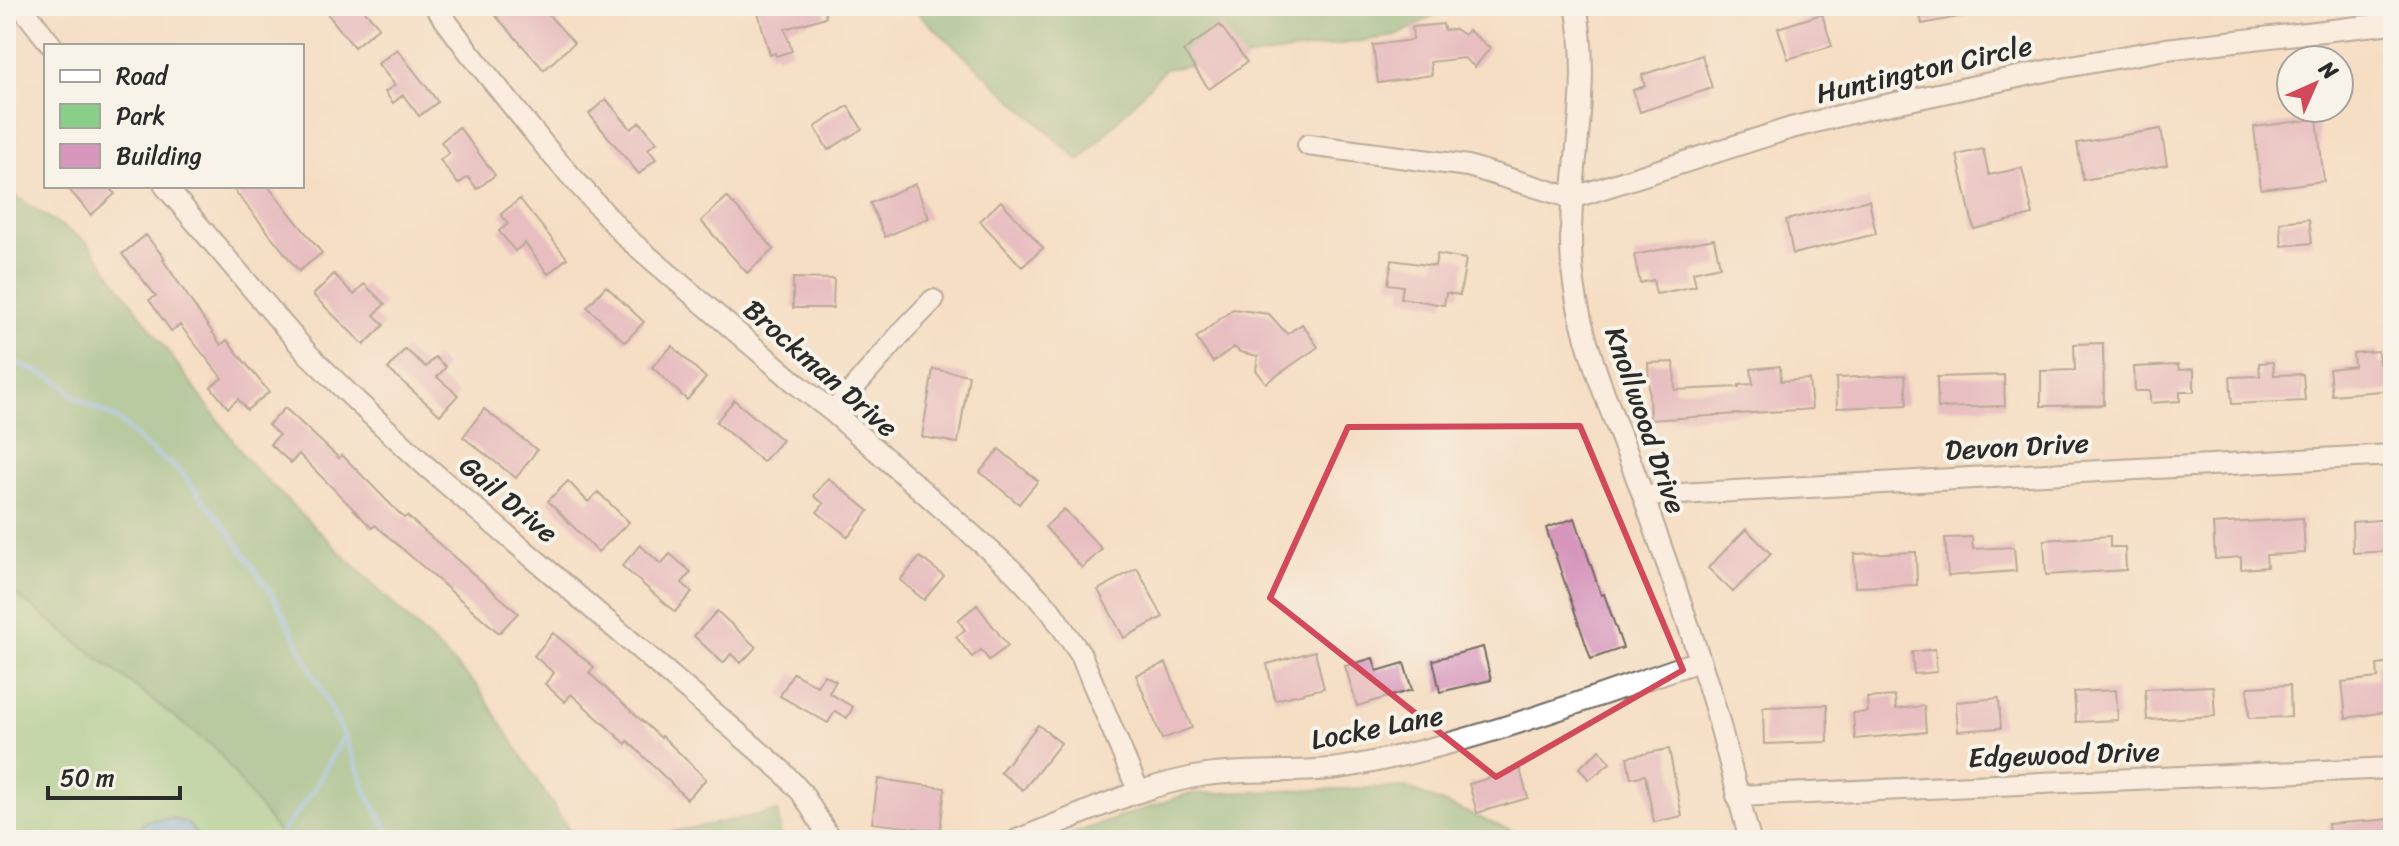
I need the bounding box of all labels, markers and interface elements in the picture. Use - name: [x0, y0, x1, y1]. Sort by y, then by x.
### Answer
- street label: Huntington Circle: [1811, 21, 2037, 118]
- legend: [44, 44, 304, 188]
- north arrow: [2275, 44, 2355, 124]
- text: N: [2309, 50, 2348, 90]
- text: Road: [116, 55, 170, 97]
- text: Park: [116, 95, 165, 137]
- text: Building: [116, 135, 202, 177]
- street label: Brockman Drive: [732, 286, 910, 450]
- street label: Knollwood Drive: [1591, 320, 1700, 520]
- street label: Devon Drive: [1944, 418, 2090, 475]
- street label: Gail Drive: [448, 443, 570, 556]
- street label: Locke Lane: [1307, 691, 1448, 764]
- street label: Edgewood Drive: [1967, 727, 2161, 782]
- scale bar: [48, 750, 180, 800]
- text: 50 m: [60, 757, 115, 799]

